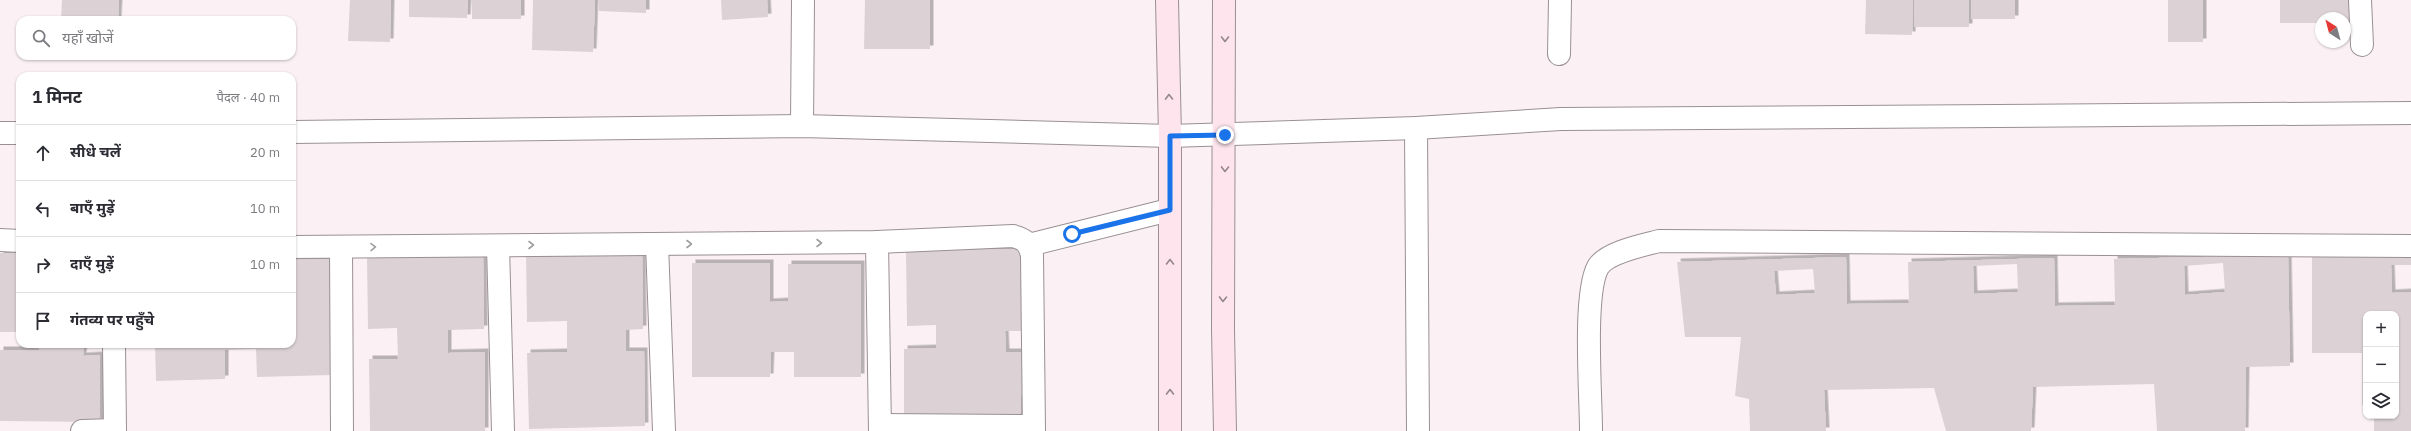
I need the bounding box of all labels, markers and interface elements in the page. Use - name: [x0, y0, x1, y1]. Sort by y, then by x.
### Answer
- north arrow: [2315, 12, 2351, 48]
- search box: [16, 16, 296, 60]
- icon: search: [30, 27, 52, 49]
- text: यहाँ खोजें: [62, 28, 113, 47]
- one-way arrow: [1221, 36, 1229, 42]
- text: 1 मिनट: [32, 86, 82, 108]
- text: पैदल · 40 m: [217, 89, 280, 106]
- one-way arrow: [1165, 94, 1173, 100]
- route end: [1216, 126, 1234, 144]
- icon: ahead: [32, 142, 54, 164]
- text: सीधे चलें: [70, 142, 121, 161]
- text: 20 m: [250, 144, 280, 161]
- one-way arrow: [1221, 166, 1229, 172]
- icon: left: [32, 198, 54, 220]
- text: बाएँ मुड़ें: [70, 198, 115, 217]
- text: 10 m: [250, 200, 280, 217]
- route start: [1063, 225, 1081, 243]
- one-way arrow: [816, 239, 822, 247]
- one-way arrow: [686, 240, 692, 248]
- one-way arrow: [528, 241, 534, 249]
- one-way arrow: [370, 243, 376, 251]
- icon: right: [32, 254, 54, 276]
- text: दाएँ मुड़ें: [70, 254, 114, 273]
- text: 10 m: [250, 256, 280, 273]
- one-way arrow: [1166, 259, 1174, 265]
- one-way arrow: [1219, 296, 1227, 302]
- icon: arrive: [32, 310, 54, 332]
- text: गंतव्य पर पहुँचे: [70, 310, 154, 329]
- map controls: [2363, 311, 2399, 419]
- button: +: [2363, 311, 2399, 347]
- button: −: [2363, 347, 2399, 383]
- button: layers: [2363, 383, 2399, 419]
- one-way arrow: [1166, 389, 1174, 395]

